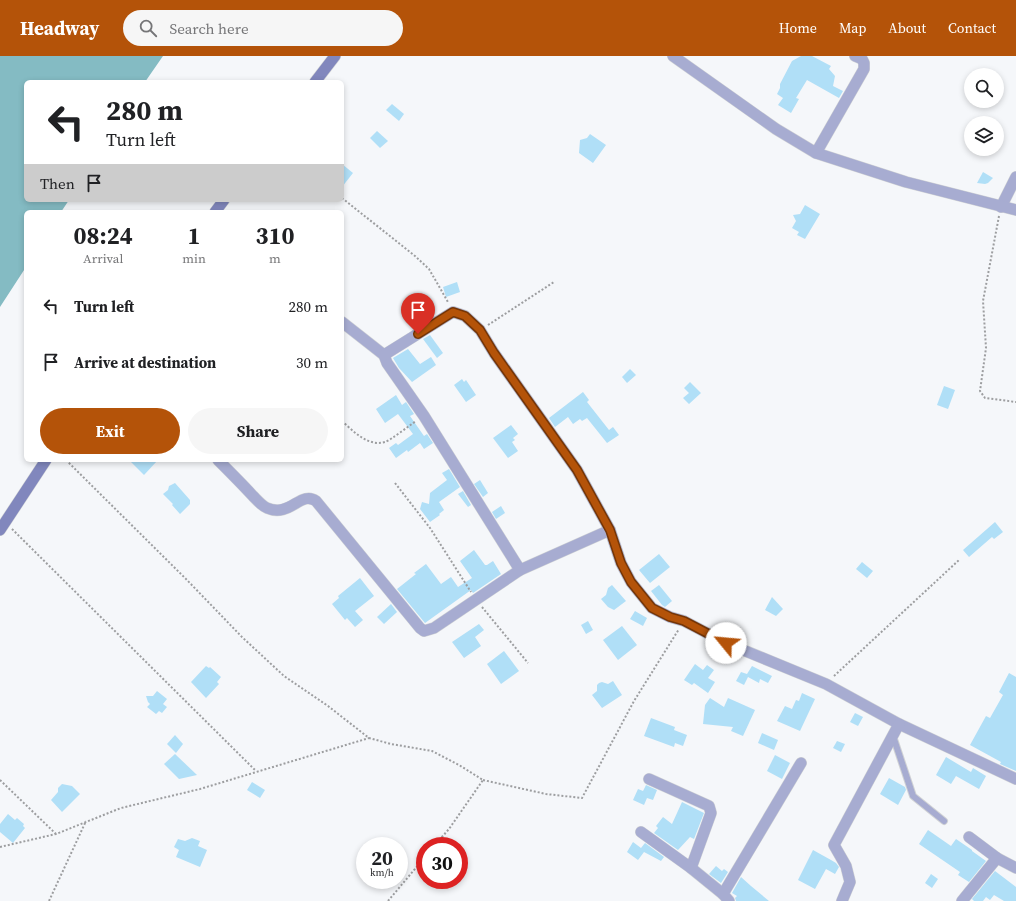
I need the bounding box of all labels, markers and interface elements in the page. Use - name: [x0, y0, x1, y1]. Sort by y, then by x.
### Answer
- search box: [123, 10, 403, 46]
- text: Headway: [20, 15, 99, 41]
- icon: search: [137, 17, 159, 39]
- text: Search here: [169, 18, 249, 39]
- text: Home: [779, 18, 817, 38]
- text: Map: [839, 18, 866, 38]
- text: About: [888, 18, 926, 38]
- text: Contact: [948, 18, 996, 38]
- map controls: [964, 68, 1004, 156]
- button: search: [964, 68, 1004, 108]
- text: 280 m: [106, 91, 183, 129]
- icon: left: [40, 96, 92, 148]
- button: layers: [964, 116, 1004, 156]
- text: Turn left: [106, 127, 176, 152]
- icon: arrive: [83, 172, 105, 194]
- text: Then: [40, 173, 75, 194]
- text: 08:24: [74, 219, 133, 252]
- text: 1: [188, 219, 201, 252]
- text: 310: [255, 219, 294, 252]
- text: Arrival: [83, 250, 123, 267]
- text: min: [182, 250, 206, 267]
- text: m: [269, 250, 281, 267]
- pin: [401, 293, 435, 334]
- icon: left: [40, 295, 62, 317]
- text: Turn left: [74, 296, 134, 317]
- text: 280 m: [288, 296, 328, 317]
- icon: arrive: [407, 299, 429, 321]
- icon: arrive: [40, 351, 62, 373]
- text: Arrive at destination: [74, 352, 216, 373]
- text: 30 m: [296, 352, 328, 373]
- button: Exit: [40, 408, 180, 454]
- button: Share: [188, 408, 328, 454]
- position arrow: [705, 622, 747, 664]
- speed limit sign: 30: [416, 837, 468, 889]
- text: 20: [371, 844, 393, 872]
- text: km/h: [370, 866, 394, 879]

